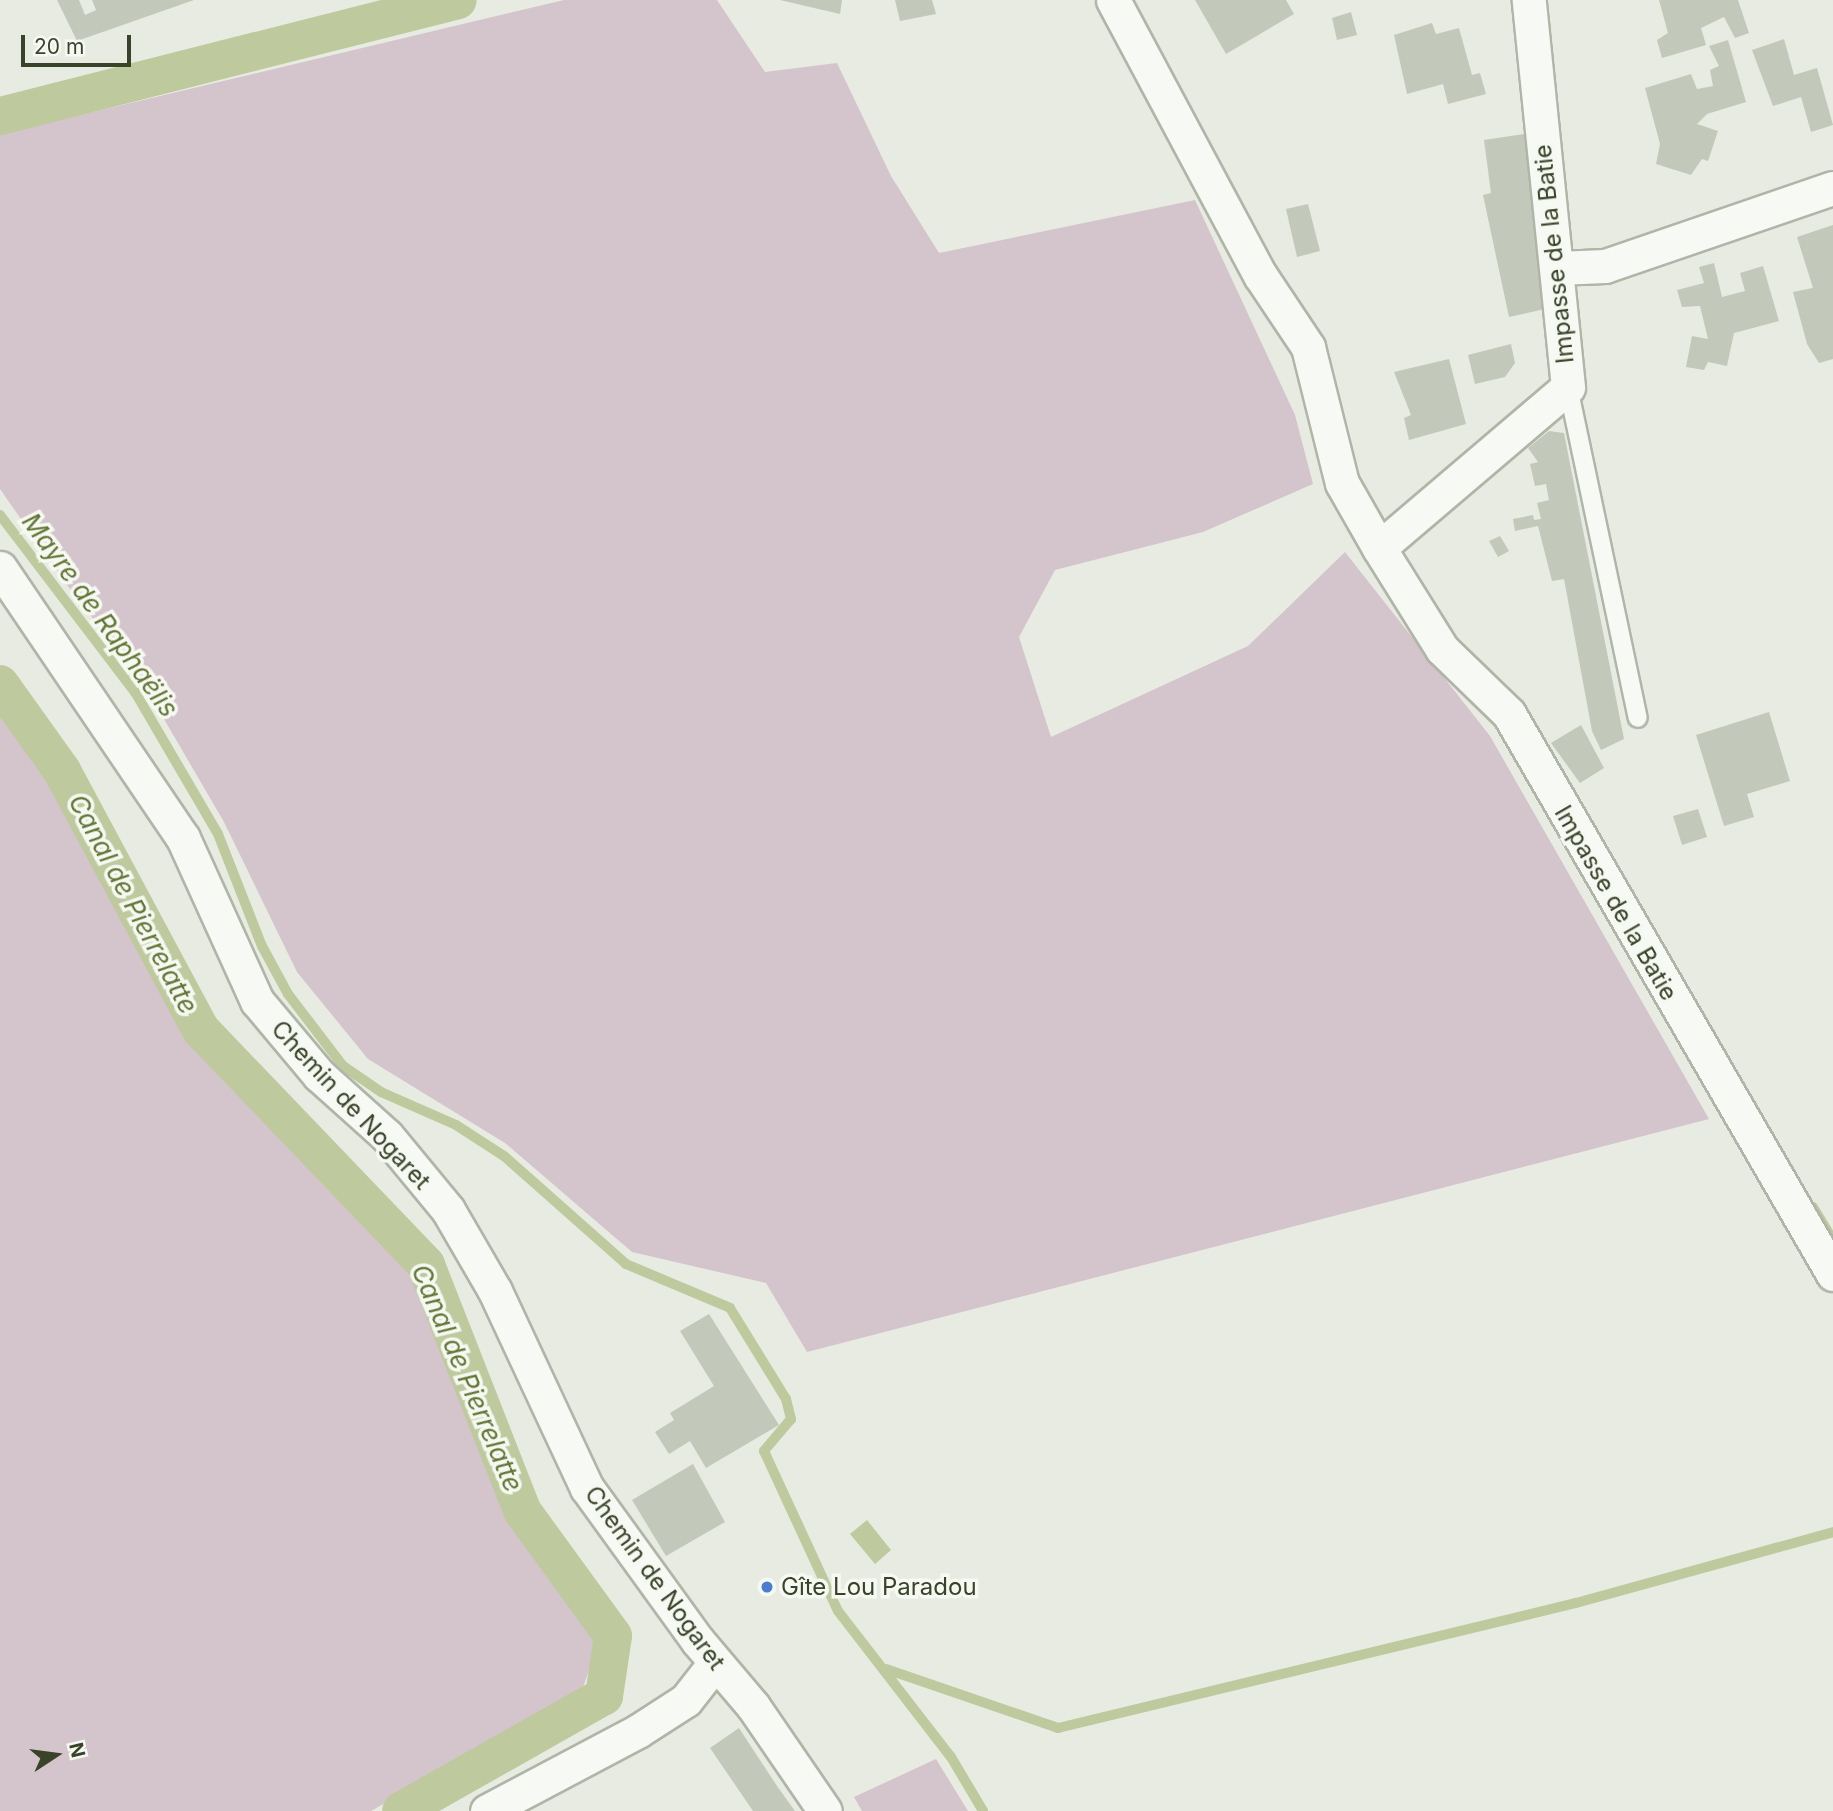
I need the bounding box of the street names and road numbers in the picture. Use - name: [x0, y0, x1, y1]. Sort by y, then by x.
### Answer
- street label: Impasse de la Batie: [1528, 143, 1580, 365]
- street label: Impasse de la Batie: [1548, 800, 1684, 1006]
- street label: Chemin de Nogaret: [265, 1015, 437, 1195]
- street label: Chemin de Nogaret: [579, 1481, 731, 1675]

